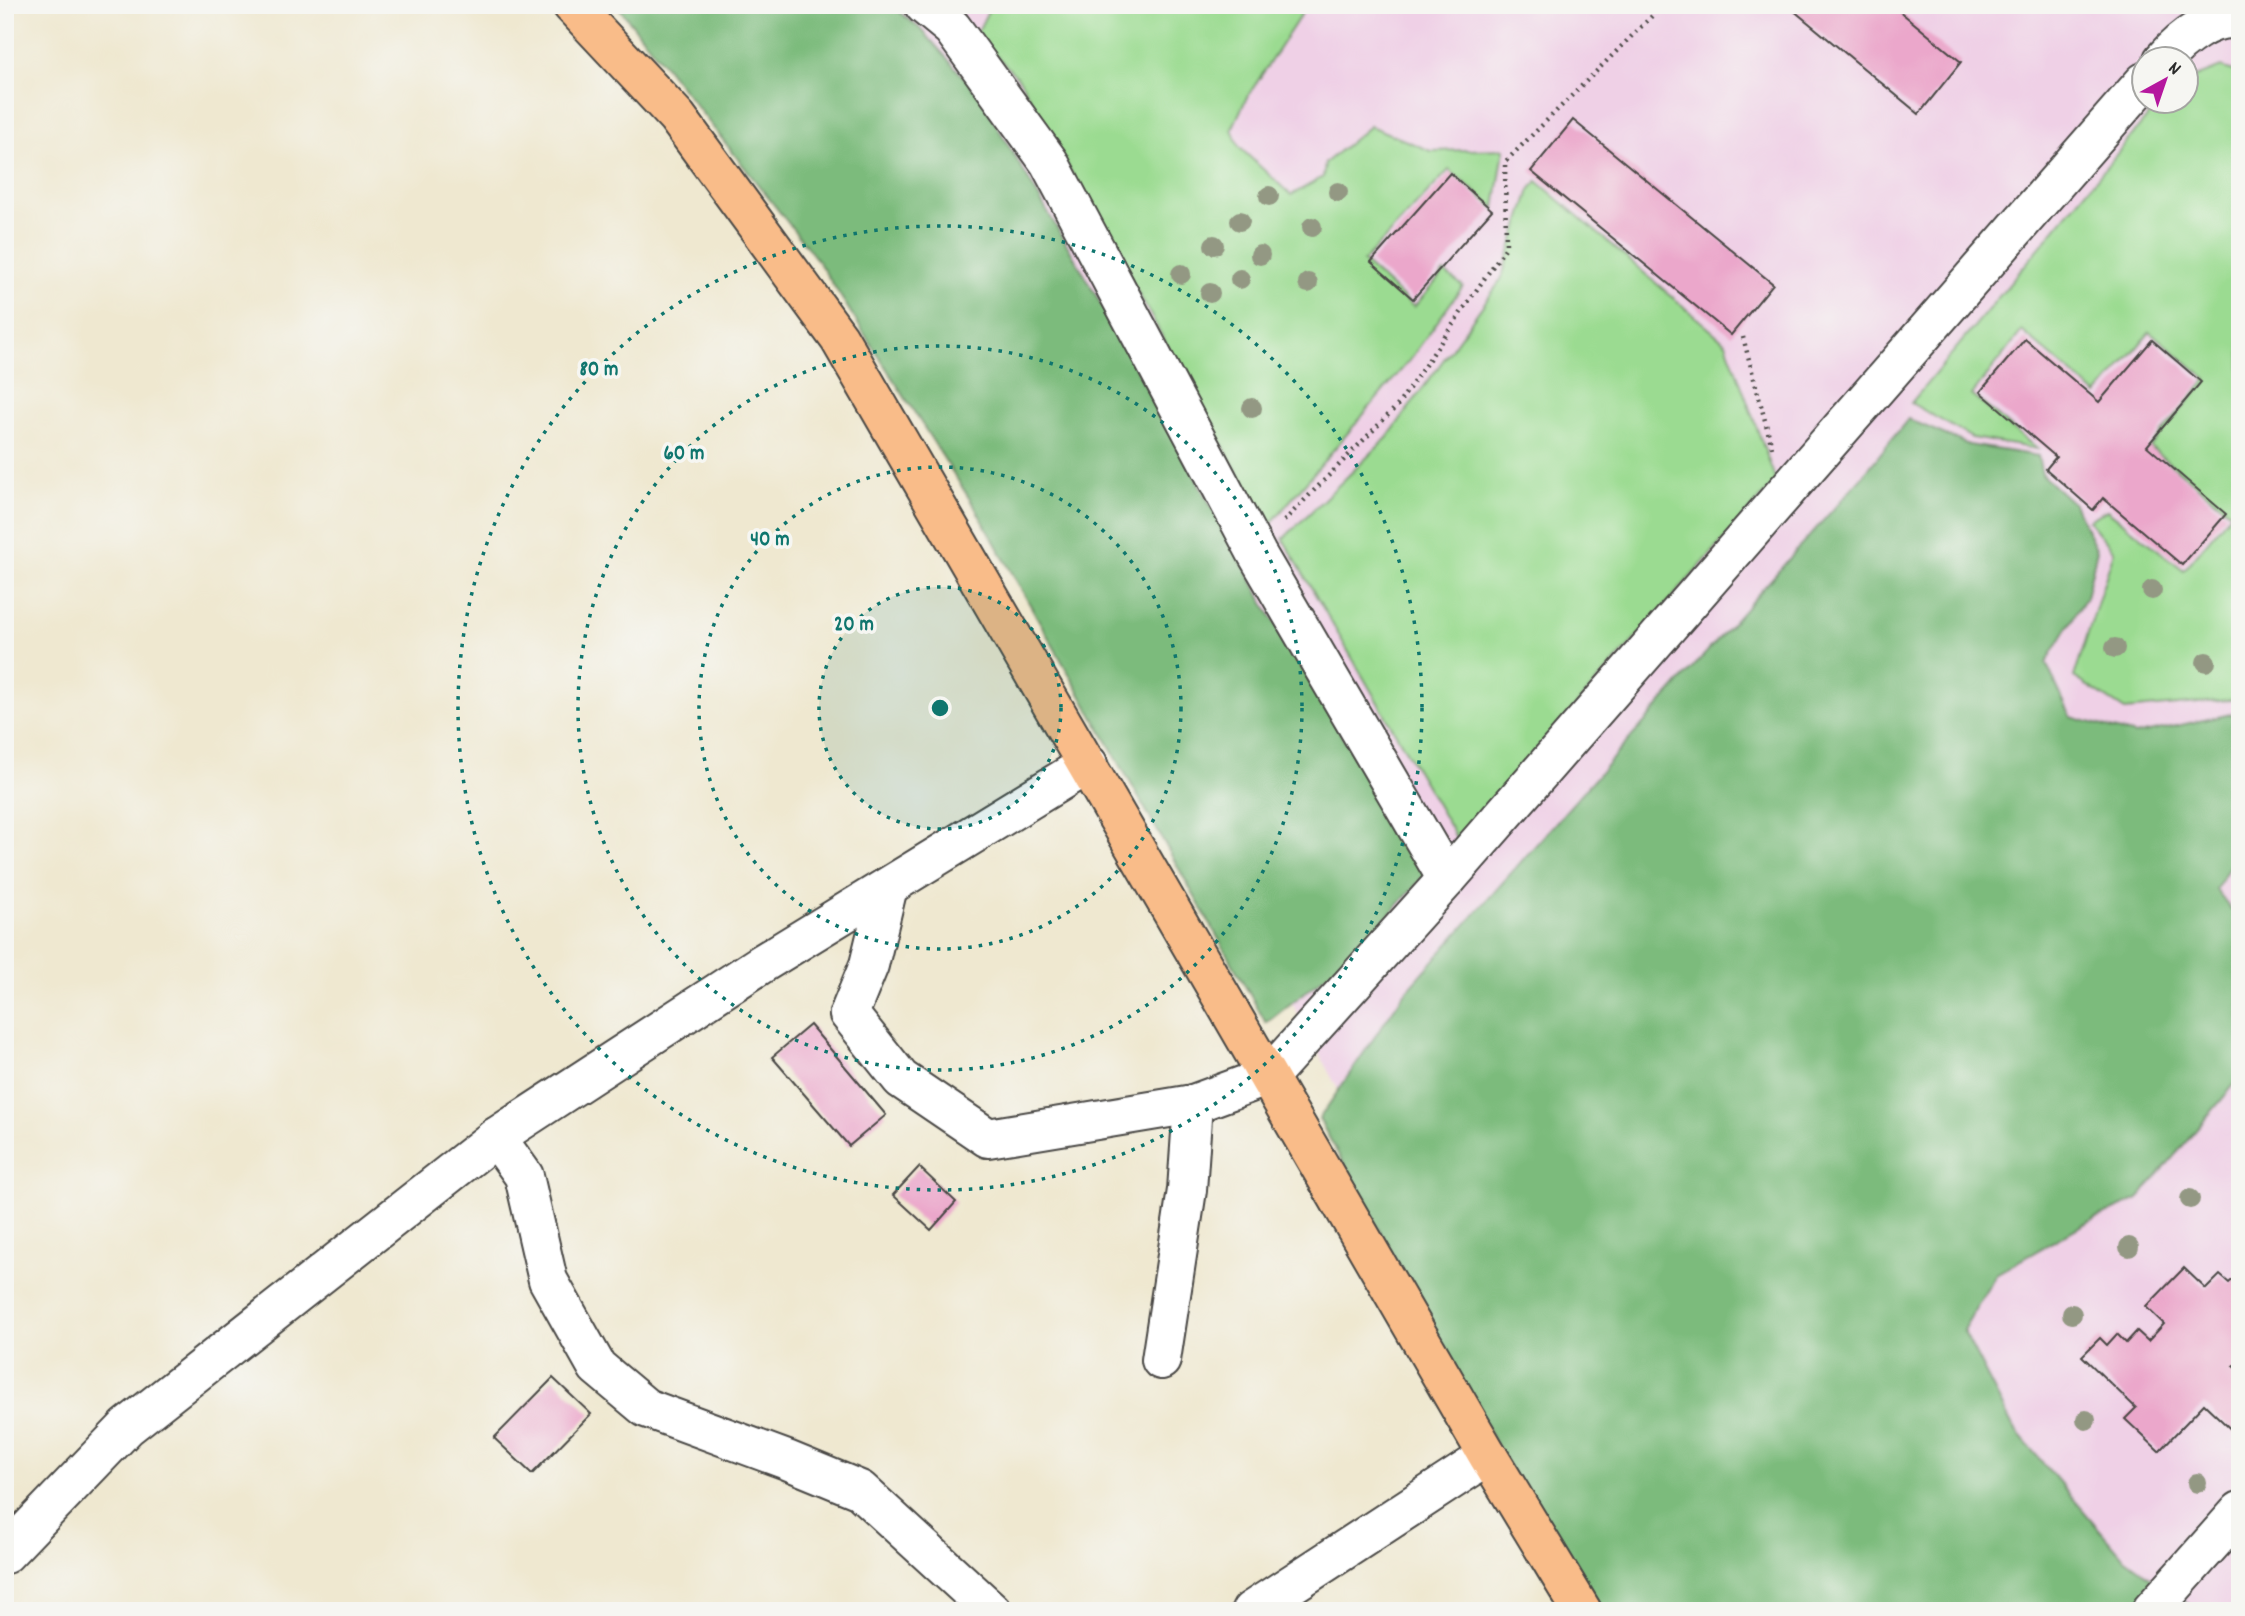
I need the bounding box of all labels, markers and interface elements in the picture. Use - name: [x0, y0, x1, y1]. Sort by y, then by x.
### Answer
- north arrow: [2130, 46, 2200, 116]
- text: N: [2161, 56, 2186, 83]
- text: 80 m: [579, 356, 619, 386]
- text: 60 m: [664, 440, 704, 470]
- text: 40 m: [750, 526, 790, 556]
- text: 20 m: [834, 611, 874, 641]
- centre of rings: [928, 696, 952, 720]

